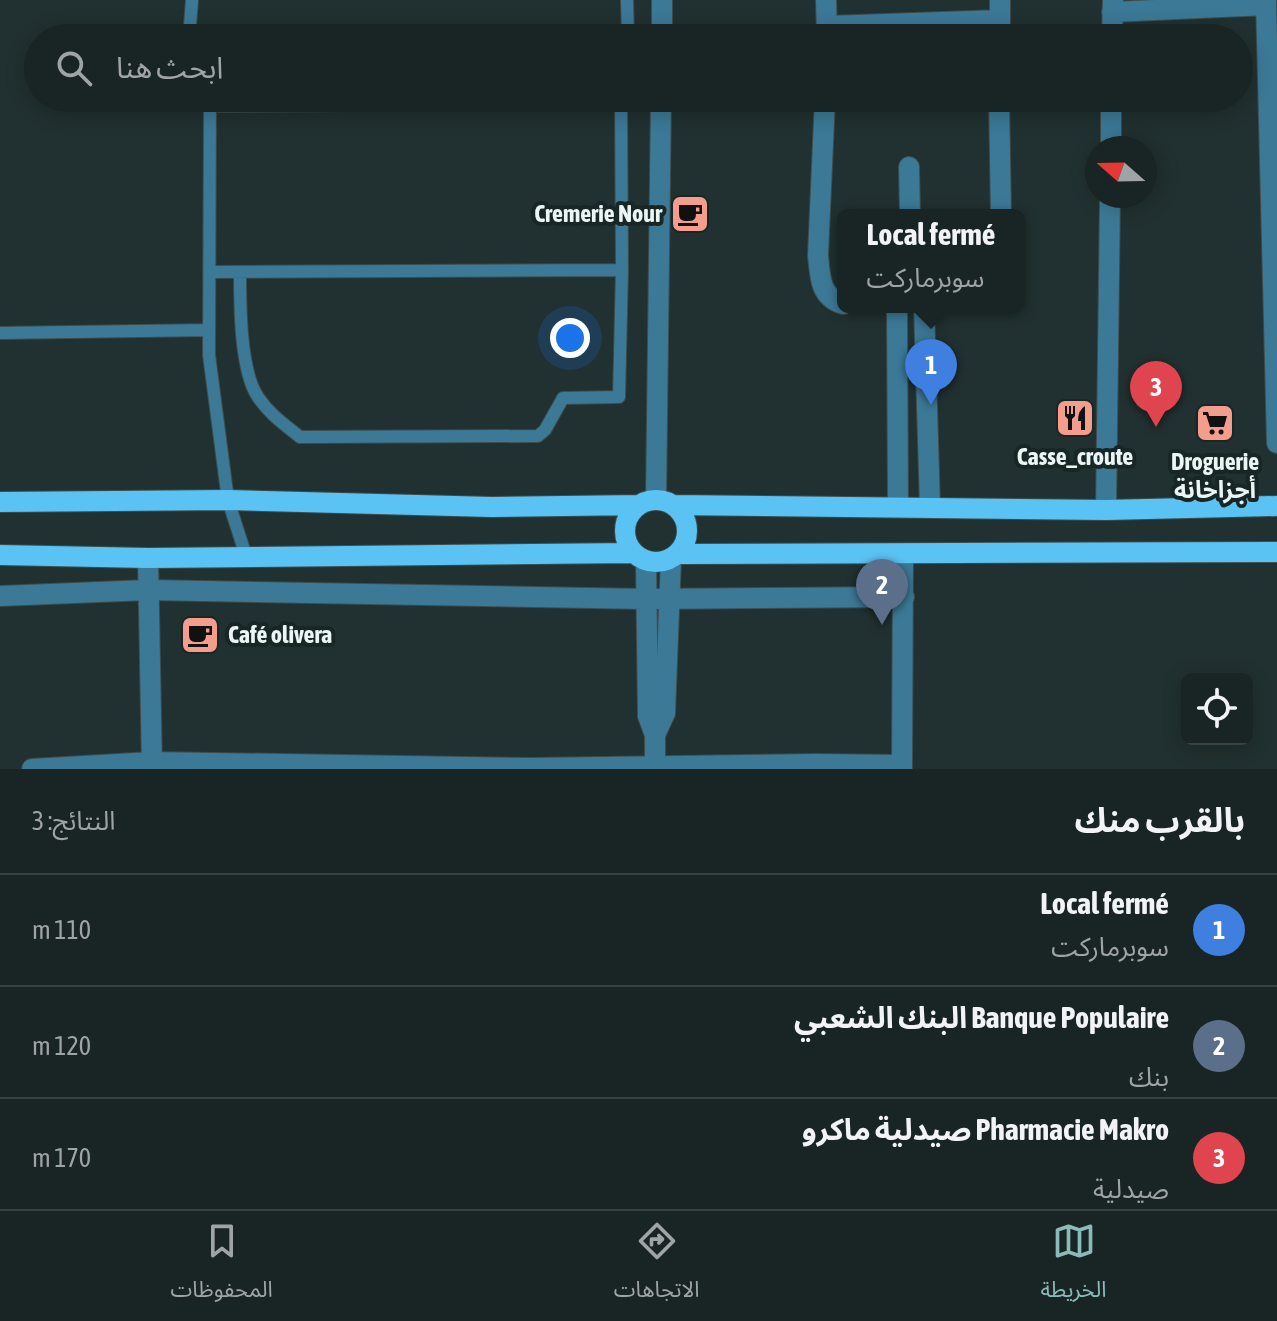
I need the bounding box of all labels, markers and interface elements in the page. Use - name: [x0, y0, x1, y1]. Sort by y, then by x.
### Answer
- search box: [24, 24, 1253, 112]
- icon: search: [52, 46, 96, 90]
- text: ابحث هنا: [116, 50, 223, 84]
- north arrow: [1085, 136, 1157, 208]
- cafe icon: Cremerie Nour: [669, 193, 711, 235]
- place label: Cremerie Nour: [534, 200, 663, 227]
- popup: [837, 209, 1025, 313]
- text: Local fermé: [867, 217, 995, 251]
- text: سوبرماركت: [867, 263, 984, 293]
- your location: [550, 318, 590, 358]
- pin: 1: [905, 339, 957, 405]
- pin: 3: [1130, 361, 1182, 427]
- restaurant icon: Casse_croute: [1054, 397, 1096, 439]
- supermarket icon: Droguerie أجزاخانة: [1194, 402, 1236, 444]
- place label: Casse_croute: [1017, 443, 1133, 470]
- place label: Droguerie أجزاخانة: [1171, 448, 1259, 504]
- pin: 2: [856, 559, 908, 625]
- cafe icon: Café olivera: [179, 614, 221, 656]
- place label: Café olivera: [228, 621, 332, 648]
- map controls: [1181, 673, 1253, 745]
- button: locate: [1181, 673, 1253, 745]
- text: بالقرب منك: [1075, 800, 1245, 839]
- text: النتائج: 3: [32, 806, 115, 836]
- text: Local fermé: [1040, 886, 1169, 920]
- text: 110 m: [32, 915, 91, 945]
- text: 1: [1213, 915, 1225, 945]
- text: سوبرماركت: [1051, 932, 1169, 962]
- text: Banque Populaire البنك الشعبي: [794, 1000, 1169, 1034]
- text: 120 m: [32, 1031, 91, 1061]
- text: 2: [1213, 1031, 1225, 1061]
- text: بنك: [1129, 1062, 1169, 1092]
- text: Pharmacie Makro صيدلية ماكرو: [802, 1112, 1169, 1146]
- text: 170 m: [32, 1143, 91, 1173]
- text: 3: [1213, 1143, 1225, 1173]
- text: صيدلية: [1093, 1174, 1169, 1204]
- tab: المحفوظات: [171, 1219, 273, 1313]
- tab: الاتجاهات: [614, 1219, 700, 1313]
- tab: الخريطة: [1041, 1219, 1107, 1313]

